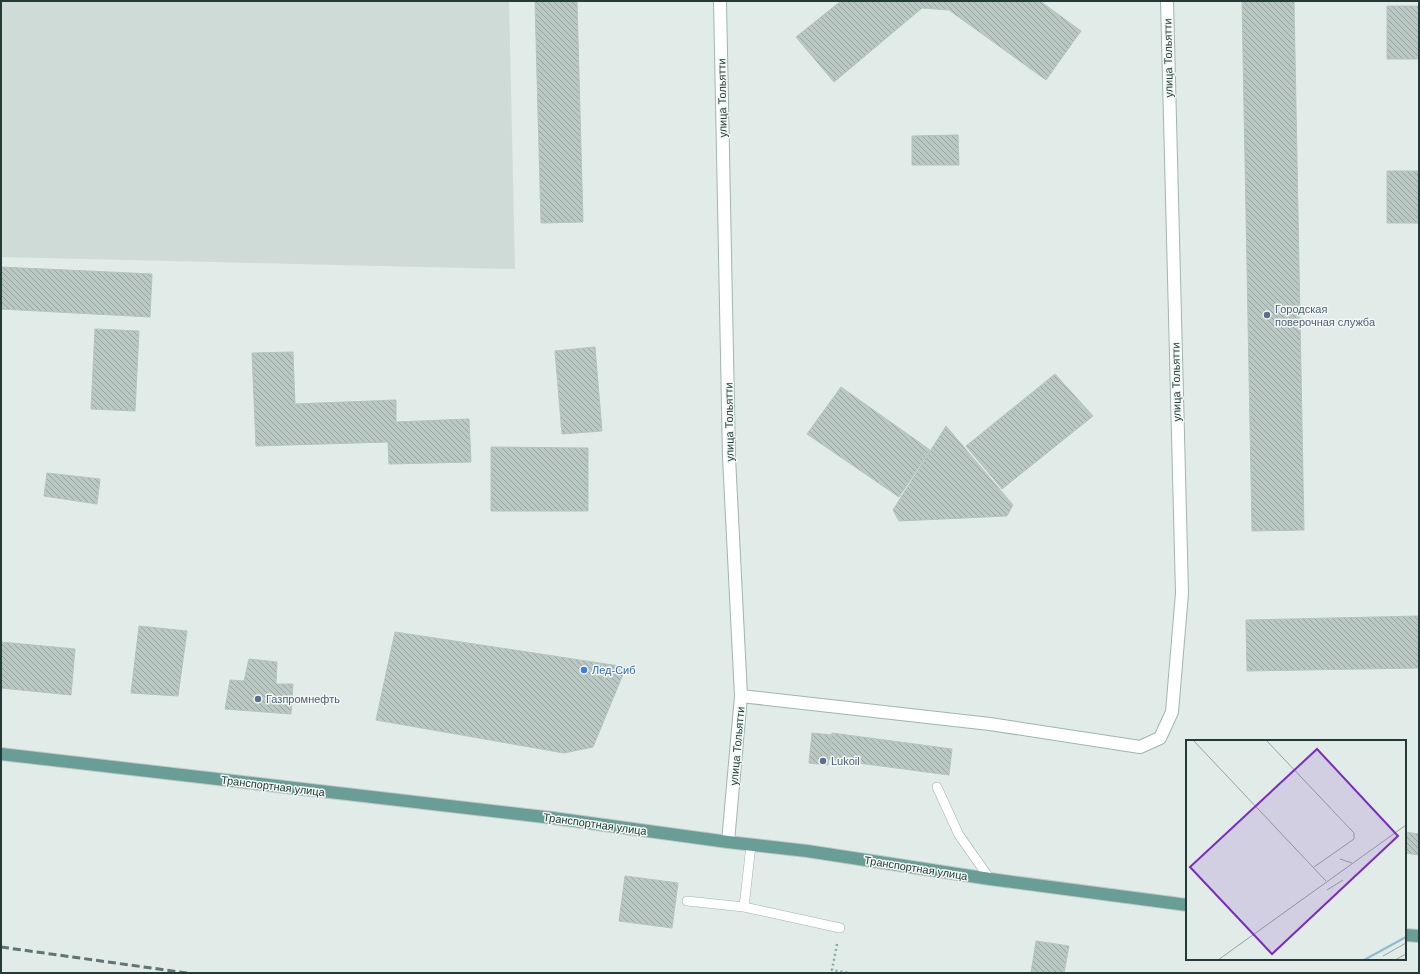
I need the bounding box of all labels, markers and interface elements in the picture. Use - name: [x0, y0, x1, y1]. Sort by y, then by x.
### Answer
- street label: улица Тольятти: [1161, 18, 1175, 98]
- street label: улица Тольятти: [715, 58, 729, 138]
- place label: Городская поверочная служба: [1275, 303, 1376, 328]
- marker: Городская поверочная служба: [1262, 310, 1272, 320]
- street label: улица Тольятти: [1169, 342, 1183, 422]
- street label: улица Тольятти: [722, 382, 736, 462]
- place label: Лед-Сиб: [592, 664, 636, 676]
- marker: Лед-Сиб: [579, 665, 589, 675]
- place label: Газпромнефть: [266, 693, 340, 705]
- marker: Газпромнефть: [253, 694, 263, 704]
- street label: улица Тольятти: [728, 706, 746, 786]
- inset map: [1186, 740, 1406, 960]
- place label: Lukoil: [831, 755, 860, 767]
- marker: Lukoil: [818, 756, 828, 766]
- street label: Транспортная улица: [220, 774, 326, 798]
- street label: Транспортная улица: [542, 811, 648, 837]
- street label: Транспортная улица: [864, 854, 969, 882]

